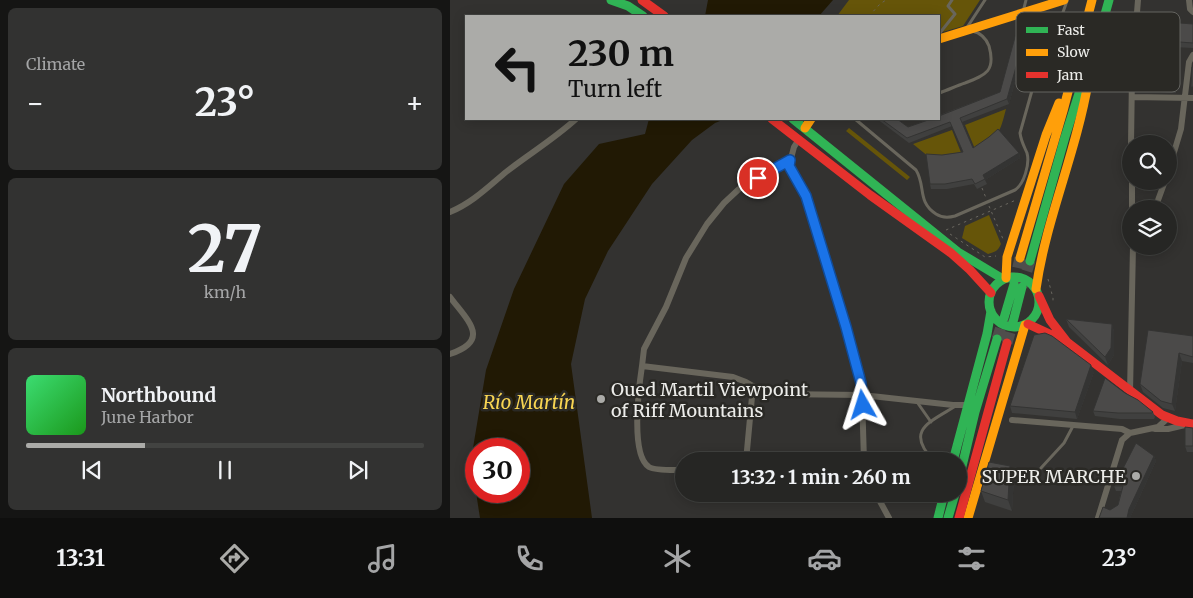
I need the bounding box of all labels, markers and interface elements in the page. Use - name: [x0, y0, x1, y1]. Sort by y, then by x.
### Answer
- legend: [1016, 12, 1180, 92]
- text: Fast: [1057, 21, 1085, 39]
- text: 230 m: [568, 32, 674, 76]
- icon: left: [485, 35, 550, 100]
- text: Slow: [1057, 43, 1090, 61]
- text: Climate: [26, 54, 85, 74]
- text: Jam: [1056, 66, 1083, 84]
- text: Turn left: [568, 75, 662, 103]
- text: 23°: [195, 79, 255, 126]
- text: −: [26, 85, 45, 121]
- text: +: [405, 85, 424, 121]
- map controls: [1122, 135, 1177, 255]
- button: search: [1122, 135, 1177, 190]
- pin: [737, 157, 779, 199]
- icon: arrive: [744, 164, 772, 192]
- button: layers: [1122, 200, 1177, 255]
- text: 27: [187, 208, 263, 290]
- text: km/h: [204, 282, 246, 302]
- place label: Oued Martil Viewpoint of Riff Mountains: [611, 378, 808, 422]
- position arrow: [836, 378, 888, 430]
- text: Northbound: [101, 383, 216, 407]
- water label: Río Martín: [483, 390, 575, 414]
- marker: Oued Martil Viewpoint of Riff Mountains: [595, 393, 607, 405]
- text: June Harbor: [101, 407, 194, 427]
- speed limit sign: 30: [465, 438, 530, 503]
- icon: previous: [78, 456, 106, 484]
- icon: pause: [211, 456, 239, 484]
- icon: next: [344, 456, 372, 484]
- text: 13:32 · 1 min · 260 m: [731, 465, 911, 489]
- place label: SUPER MARCHE: [982, 465, 1127, 488]
- marker: SUPER MARCHE: [1130, 470, 1142, 482]
- icon: directions: [217, 541, 252, 576]
- icon: music: [365, 541, 400, 576]
- icon: phone: [512, 541, 547, 576]
- icon: climate: [660, 541, 695, 576]
- icon: car: [807, 541, 842, 576]
- icon: filters: [954, 541, 989, 576]
- text: 13:31: [56, 544, 105, 572]
- text: 23°: [1102, 544, 1137, 572]

